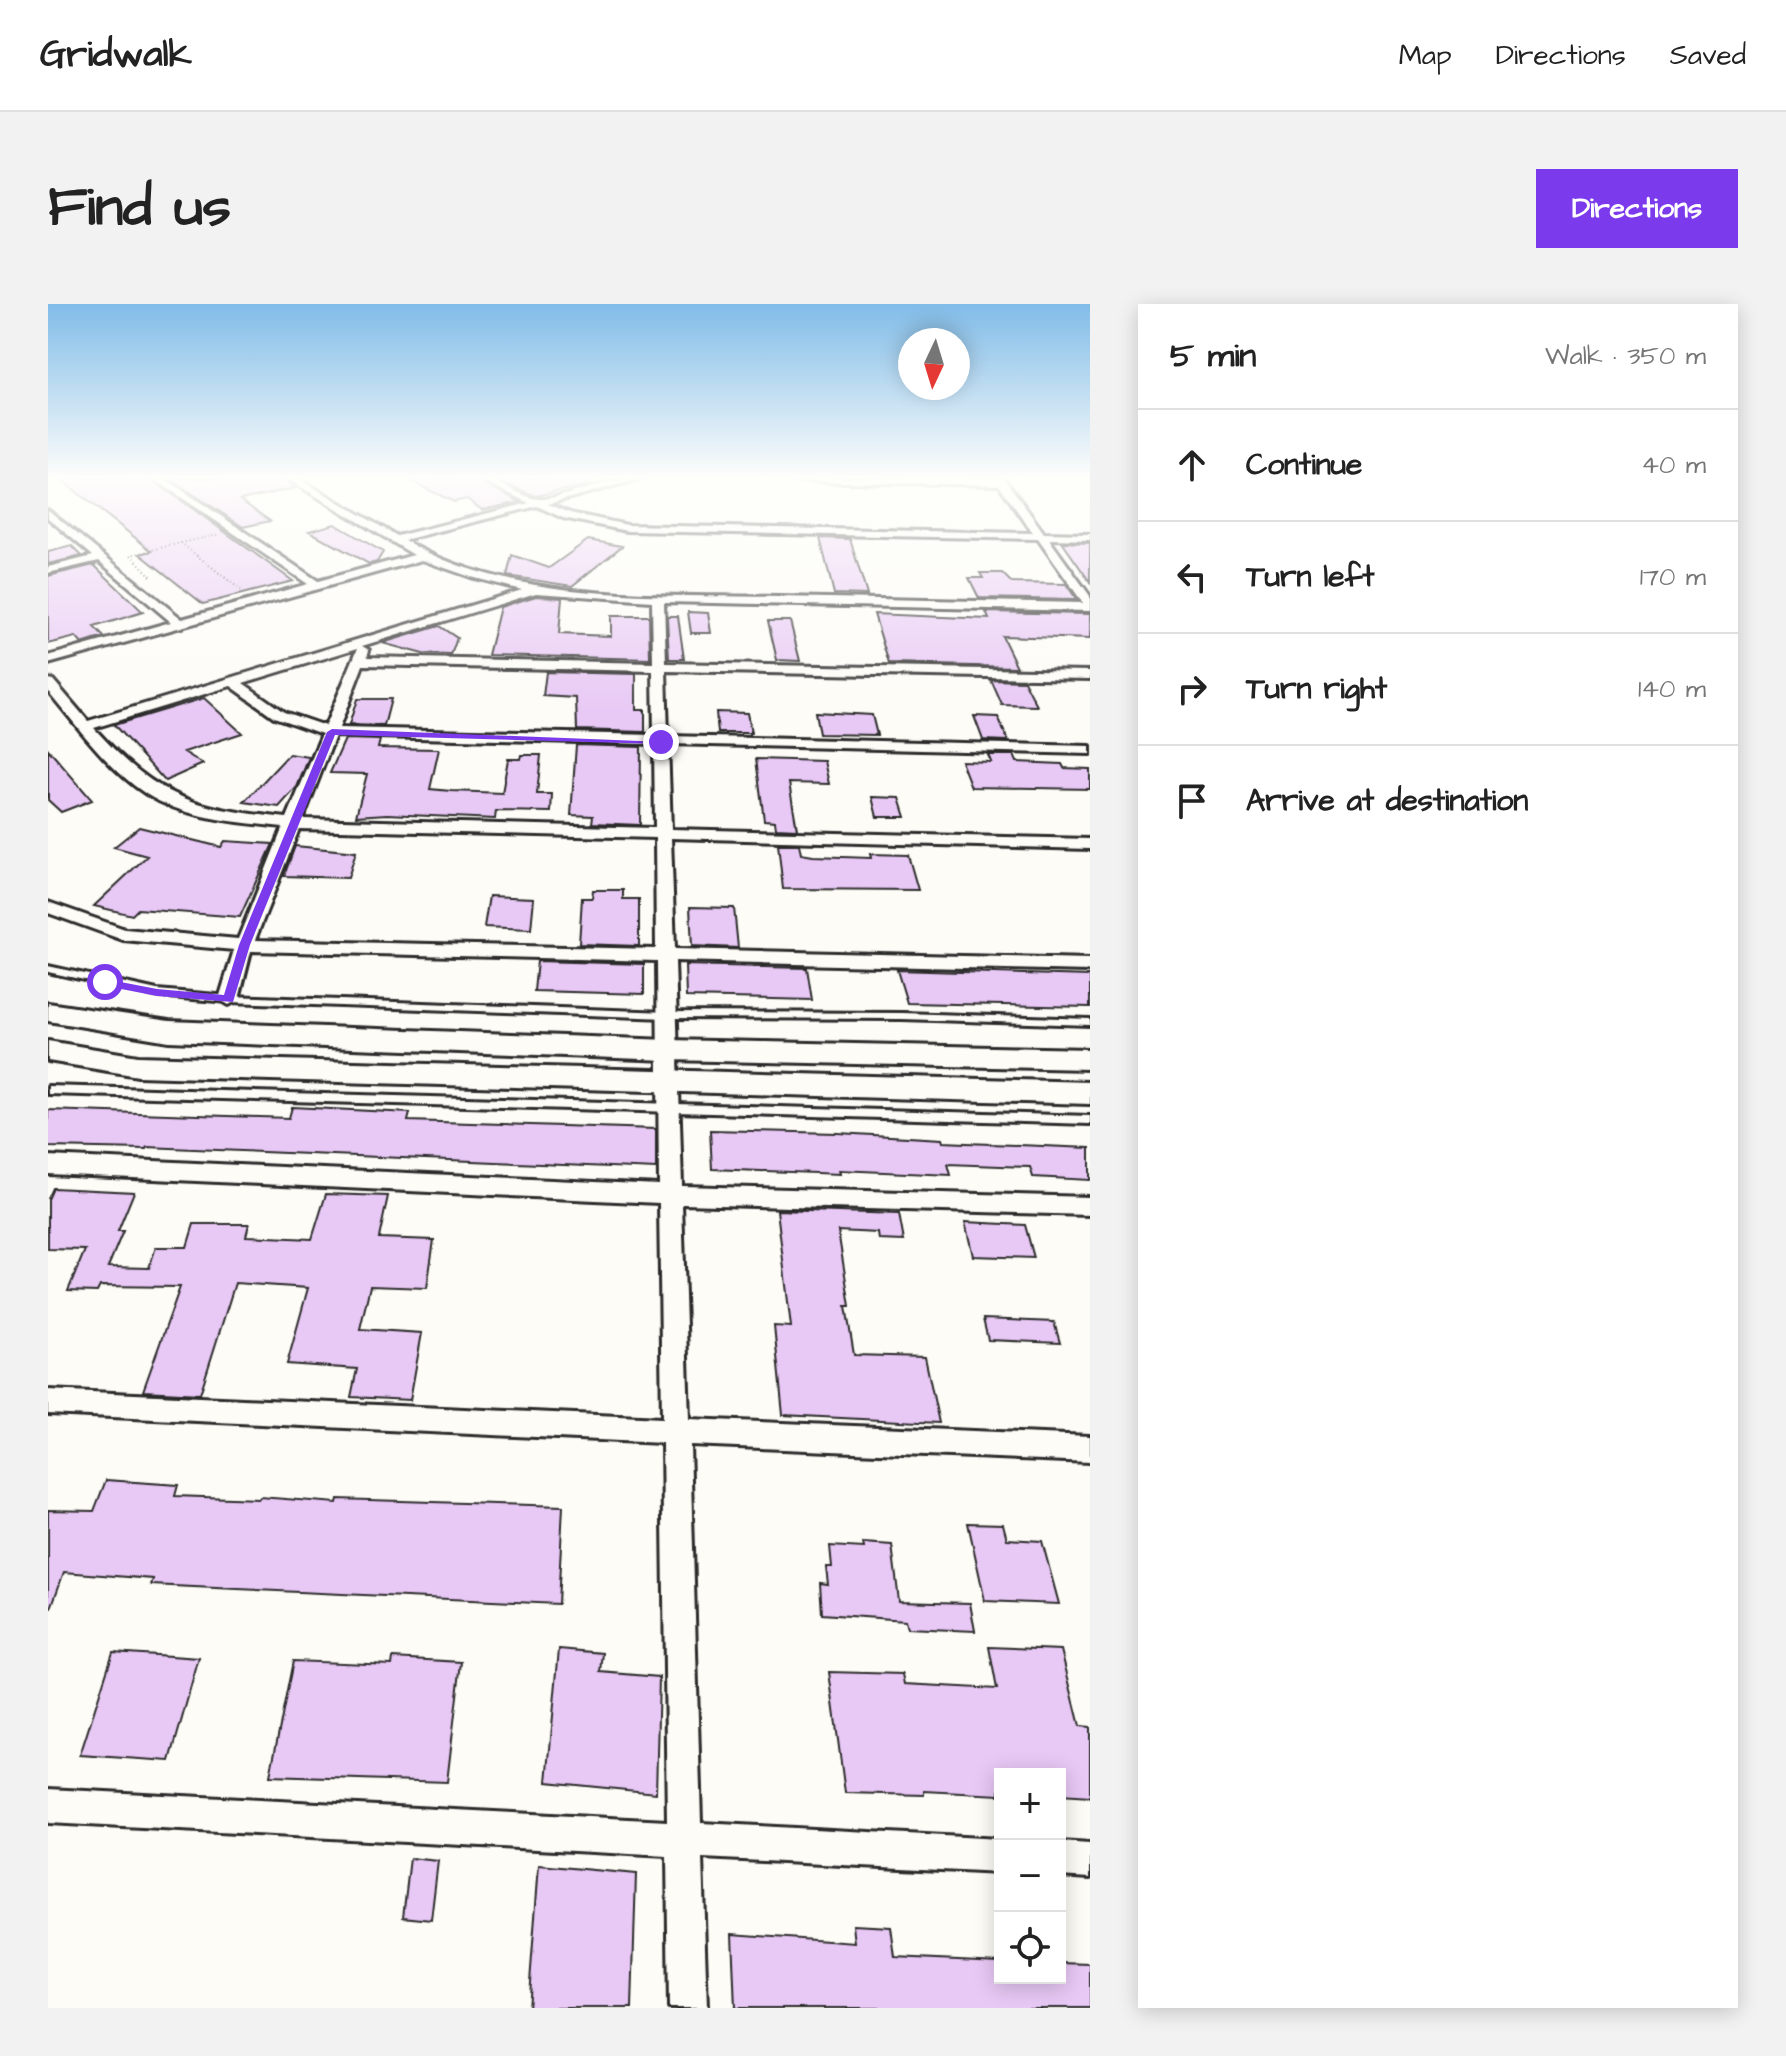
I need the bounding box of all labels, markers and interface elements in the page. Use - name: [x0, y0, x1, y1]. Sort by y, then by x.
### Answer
- text: Gridwalk: [40, 29, 192, 81]
- text: Map: [1399, 36, 1452, 75]
- text: Directions: [1496, 36, 1626, 75]
- text: Saved: [1670, 36, 1746, 75]
- text: Find us: [48, 169, 231, 247]
- button: Directions: [1536, 169, 1738, 248]
- north arrow: [898, 328, 970, 400]
- text: 5 min: [1170, 332, 1256, 380]
- text: Walk · 350 m: [1545, 338, 1706, 374]
- icon: ahead: [1170, 443, 1214, 487]
- text: Continue: [1246, 444, 1362, 486]
- text: 40 m: [1641, 447, 1706, 483]
- icon: left: [1170, 555, 1214, 599]
- text: Turn left: [1246, 556, 1374, 598]
- text: 170 m: [1640, 559, 1706, 595]
- icon: right: [1170, 667, 1214, 711]
- text: Turn right: [1246, 668, 1387, 710]
- text: 140 m: [1638, 671, 1706, 707]
- route end: [643, 724, 679, 760]
- icon: arrive: [1170, 779, 1214, 823]
- text: Arrive at destination: [1246, 780, 1528, 822]
- route start: [87, 964, 123, 1000]
- map controls: [994, 1768, 1066, 1984]
- button: +: [994, 1768, 1066, 1840]
- button: −: [994, 1840, 1066, 1912]
- button: locate: [994, 1912, 1066, 1984]

